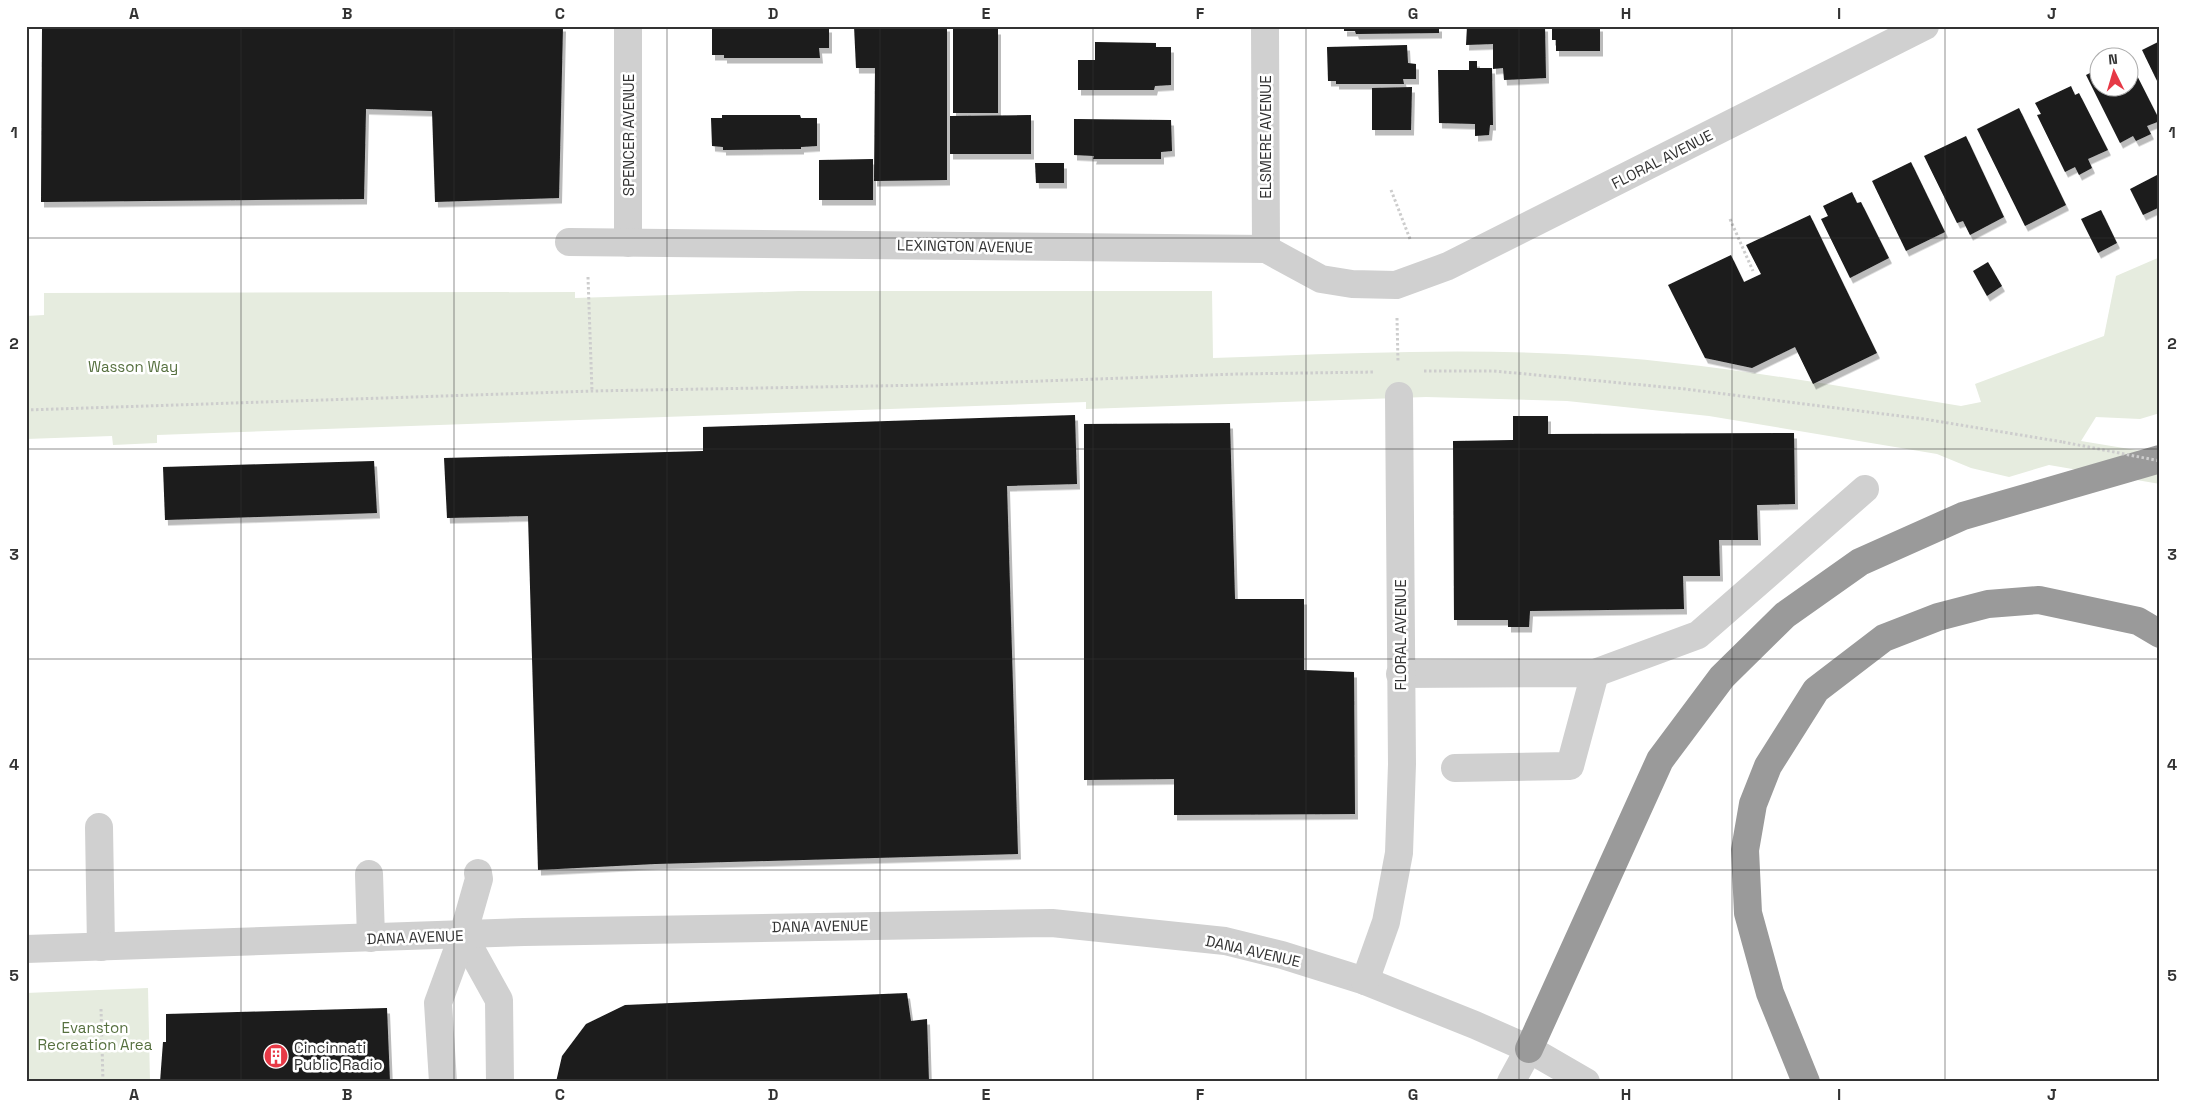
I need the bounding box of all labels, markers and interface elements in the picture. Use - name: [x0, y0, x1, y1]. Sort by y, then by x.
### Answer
- text: A: [129, 3, 139, 24]
- text: B: [342, 3, 352, 24]
- text: C: [555, 3, 565, 24]
- text: D: [768, 3, 778, 24]
- text: E: [982, 3, 991, 24]
- text: F: [1196, 3, 1205, 24]
- text: G: [1408, 3, 1418, 24]
- text: H: [1621, 3, 1631, 24]
- text: I: [1837, 3, 1841, 24]
- text: J: [2047, 3, 2057, 24]
- north arrow: [2088, 48, 2138, 98]
- text: N: [2107, 50, 2118, 68]
- street label: SPENCER AVENUE: [619, 74, 638, 196]
- street label: ELSMERE AVENUE: [1256, 75, 1275, 199]
- text: 1: [10, 122, 18, 143]
- text: 1: [2168, 122, 2176, 143]
- street label: FLORAL AVENUE: [1608, 125, 1716, 193]
- street label: LEXINGTON AVENUE: [897, 235, 1033, 257]
- text: 2: [9, 333, 19, 354]
- text: 2: [2167, 333, 2177, 354]
- park label: Wasson Way: [88, 357, 178, 376]
- text: 3: [9, 544, 19, 565]
- text: 3: [2167, 544, 2177, 565]
- street label: FLORAL AVENUE: [1391, 579, 1410, 691]
- text: 4: [9, 754, 19, 775]
- text: 4: [2167, 754, 2177, 775]
- street label: DANA AVENUE: [771, 916, 869, 936]
- street label: DANA AVENUE: [366, 926, 464, 948]
- street label: DANA AVENUE: [1204, 931, 1302, 971]
- text: 5: [9, 965, 19, 986]
- text: 5: [2167, 965, 2177, 986]
- park label: Evanston Recreation Area: [38, 1018, 153, 1054]
- place label: Cincinnati Public Radio: [294, 1038, 383, 1074]
- building icon: Cincinnati Public Radio: [263, 1043, 289, 1069]
- text: A: [129, 1084, 139, 1105]
- text: B: [342, 1084, 352, 1105]
- text: C: [555, 1084, 565, 1105]
- text: D: [768, 1084, 778, 1105]
- text: E: [982, 1084, 991, 1105]
- text: F: [1196, 1084, 1205, 1105]
- text: G: [1408, 1084, 1418, 1105]
- text: H: [1621, 1084, 1631, 1105]
- text: I: [1837, 1084, 1841, 1105]
- text: J: [2047, 1084, 2057, 1105]

